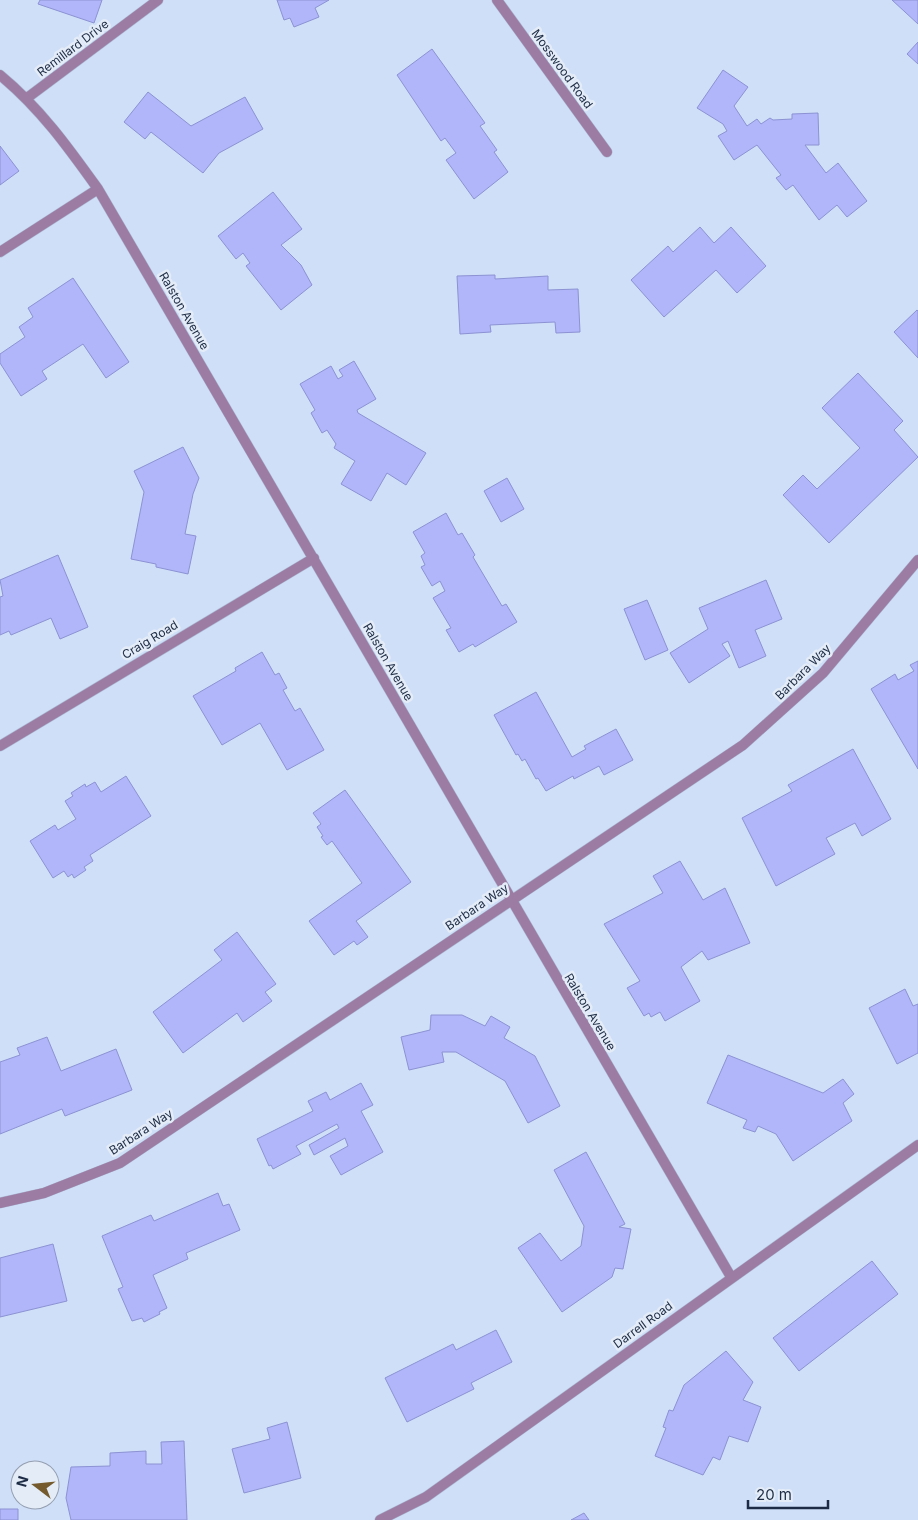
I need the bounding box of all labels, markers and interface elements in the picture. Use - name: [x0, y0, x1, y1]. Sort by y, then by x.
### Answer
- street label: Remillard Drive: [34, 16, 111, 79]
- street label: Mosswood Road: [529, 26, 596, 111]
- street label: Ralston Avenue: [156, 269, 213, 352]
- street label: Craig Road: [119, 617, 180, 662]
- street label: Ralston Avenue: [360, 620, 417, 703]
- street label: Barbara Way: [772, 640, 834, 703]
- street label: Barbara Way: [442, 880, 511, 933]
- street label: Ralston Avenue: [562, 970, 619, 1053]
- street label: Barbara Way: [106, 1105, 175, 1158]
- street label: Darrell Road: [610, 1298, 675, 1351]
- north arrow: [10, 1460, 60, 1510]
- text: N: [12, 1474, 32, 1489]
- scale bar: [748, 1478, 828, 1510]
- text: 20 m: [756, 1485, 792, 1504]

